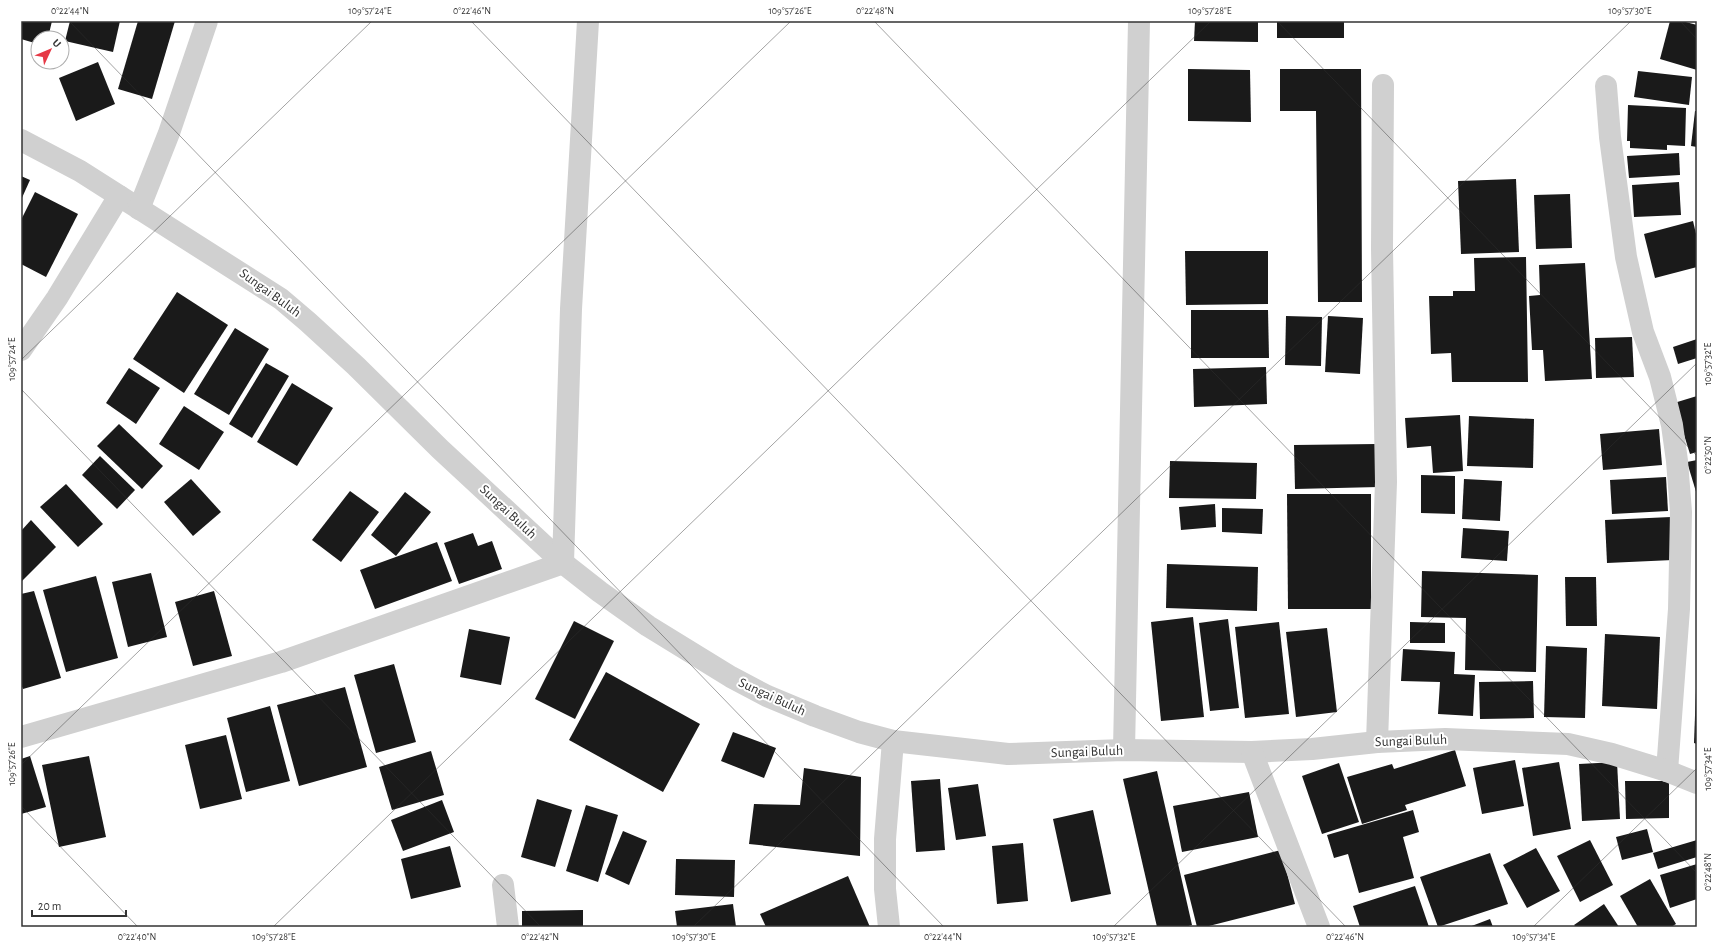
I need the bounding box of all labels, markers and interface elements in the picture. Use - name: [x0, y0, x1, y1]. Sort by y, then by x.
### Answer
- text: 0°22'44"N: [51, 6, 89, 16]
- text: 109°57'24"E: [348, 6, 392, 16]
- text: 0°22'46"N: [453, 6, 491, 16]
- text: 109°57'26"E: [768, 6, 812, 16]
- text: 0°22'48"N: [856, 6, 894, 16]
- text: 109°57'28"E: [1188, 6, 1232, 16]
- text: 109°57'30"E: [1608, 6, 1652, 16]
- north arrow: [30, 30, 70, 70]
- text: U: [50, 37, 63, 50]
- street label: Sungai Buluh: [237, 266, 303, 320]
- text: 109°57'24"E: [7, 337, 17, 381]
- text: 109°57'32"E: [1703, 342, 1713, 385]
- text: 0°22'50"N: [1703, 436, 1713, 474]
- street label: Sungai Buluh: [477, 482, 539, 542]
- street label: Sungai Buluh: [736, 675, 808, 719]
- street label: Sungai Buluh: [1375, 733, 1447, 749]
- text: 109°57'26"E: [7, 742, 17, 786]
- street label: Sungai Buluh: [1051, 744, 1123, 760]
- text: 109°57'34"E: [1703, 747, 1713, 790]
- text: 0°22'48"N: [1703, 853, 1713, 891]
- scale bar: [32, 892, 126, 918]
- text: 20 m: [38, 900, 61, 912]
- text: 0°22'40"N: [118, 932, 156, 942]
- text: 109°57'28"E: [252, 932, 296, 942]
- text: 0°22'42"N: [521, 932, 559, 942]
- text: 109°57'30"E: [672, 932, 716, 942]
- text: 0°22'44"N: [924, 932, 962, 942]
- text: 109°57'32"E: [1093, 932, 1136, 942]
- text: 0°22'46"N: [1326, 932, 1364, 942]
- text: 109°57'34"E: [1513, 932, 1556, 942]

